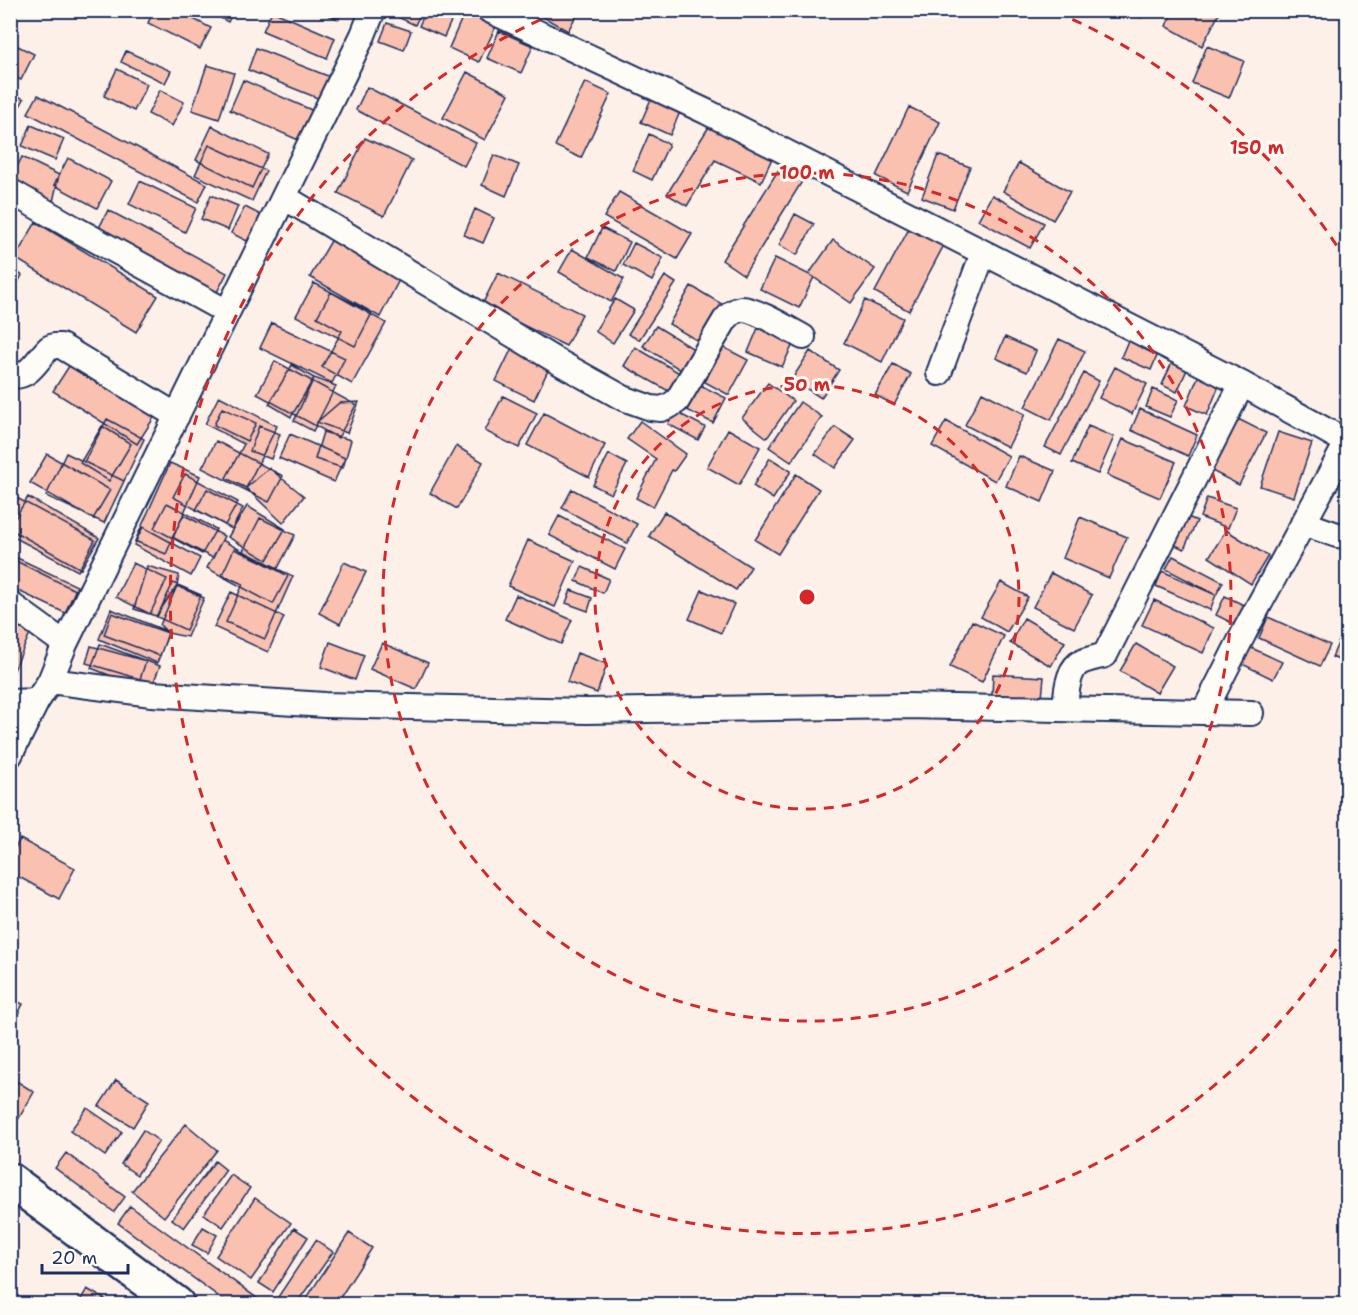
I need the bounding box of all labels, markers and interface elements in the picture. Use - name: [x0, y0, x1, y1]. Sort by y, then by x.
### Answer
- text: 150 m: [1230, 136, 1285, 160]
- text: 100 m: [779, 161, 835, 185]
- text: 50 m: [784, 373, 831, 397]
- centre of rings: [797, 587, 817, 607]
- scale bar: [42, 1237, 128, 1275]
- text: 20 m: [51, 1246, 97, 1270]

